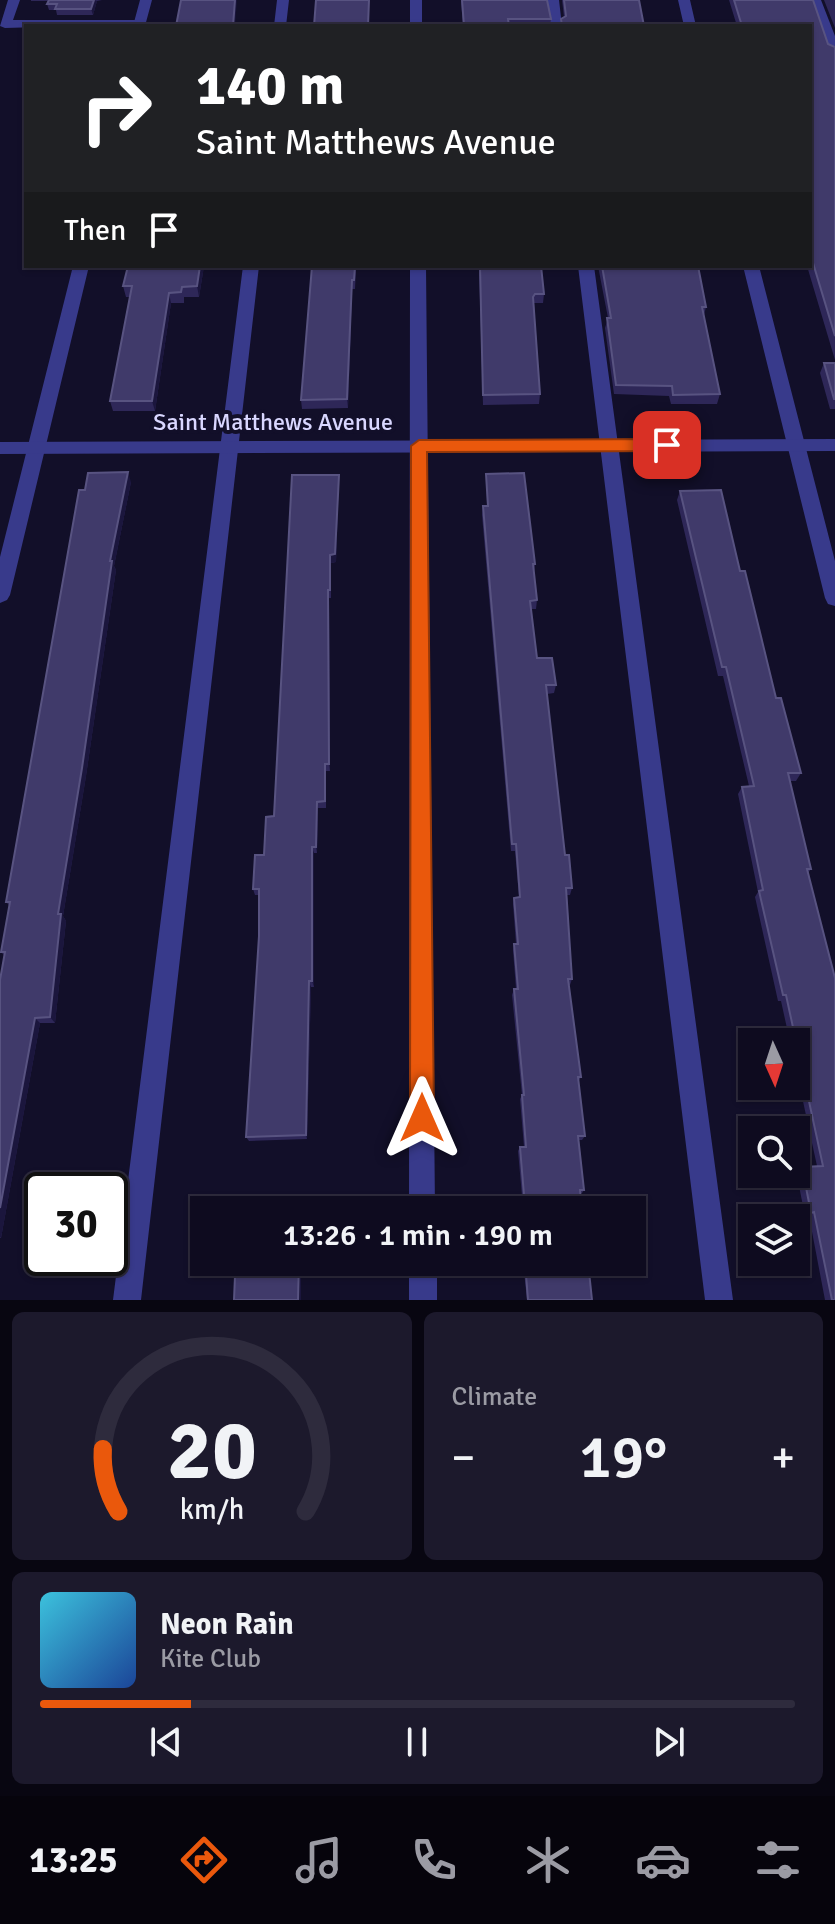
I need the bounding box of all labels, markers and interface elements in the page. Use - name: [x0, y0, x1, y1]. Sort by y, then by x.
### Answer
- text: 140 m: [196, 51, 344, 120]
- icon: right: [64, 56, 168, 160]
- text: Saint Matthews Avenue: [196, 120, 556, 165]
- icon: arrive: [142, 208, 186, 252]
- text: Then: [64, 212, 126, 249]
- street label: Saint Matthews Avenue: [153, 407, 393, 437]
- pin: [633, 411, 701, 479]
- icon: arrive: [645, 423, 689, 467]
- north arrow: [738, 1028, 810, 1100]
- map controls: [738, 1028, 810, 1276]
- position arrow: [380, 1076, 464, 1160]
- button: search: [738, 1116, 810, 1188]
- speed limit sign: 30: [24, 1172, 128, 1276]
- button: layers: [738, 1204, 810, 1276]
- text: 13:26 · 1 min · 190 m: [283, 1217, 553, 1254]
- text: Climate: [452, 1381, 537, 1413]
- text: 20: [167, 1400, 257, 1502]
- text: 19°: [579, 1421, 667, 1495]
- text: −: [452, 1431, 475, 1485]
- text: +: [771, 1431, 795, 1485]
- text: km/h: [179, 1492, 244, 1527]
- text: Neon Rain: [160, 1606, 294, 1643]
- text: Kite Club: [160, 1643, 261, 1675]
- icon: previous: [144, 1720, 188, 1764]
- icon: pause: [395, 1720, 439, 1764]
- icon: next: [647, 1720, 691, 1764]
- icon: directions: [176, 1832, 232, 1888]
- icon: music: [291, 1832, 347, 1888]
- icon: phone: [406, 1832, 462, 1888]
- icon: climate: [520, 1832, 576, 1888]
- icon: car: [635, 1832, 691, 1888]
- icon: filters: [750, 1832, 806, 1888]
- text: 13:25: [29, 1838, 118, 1883]

